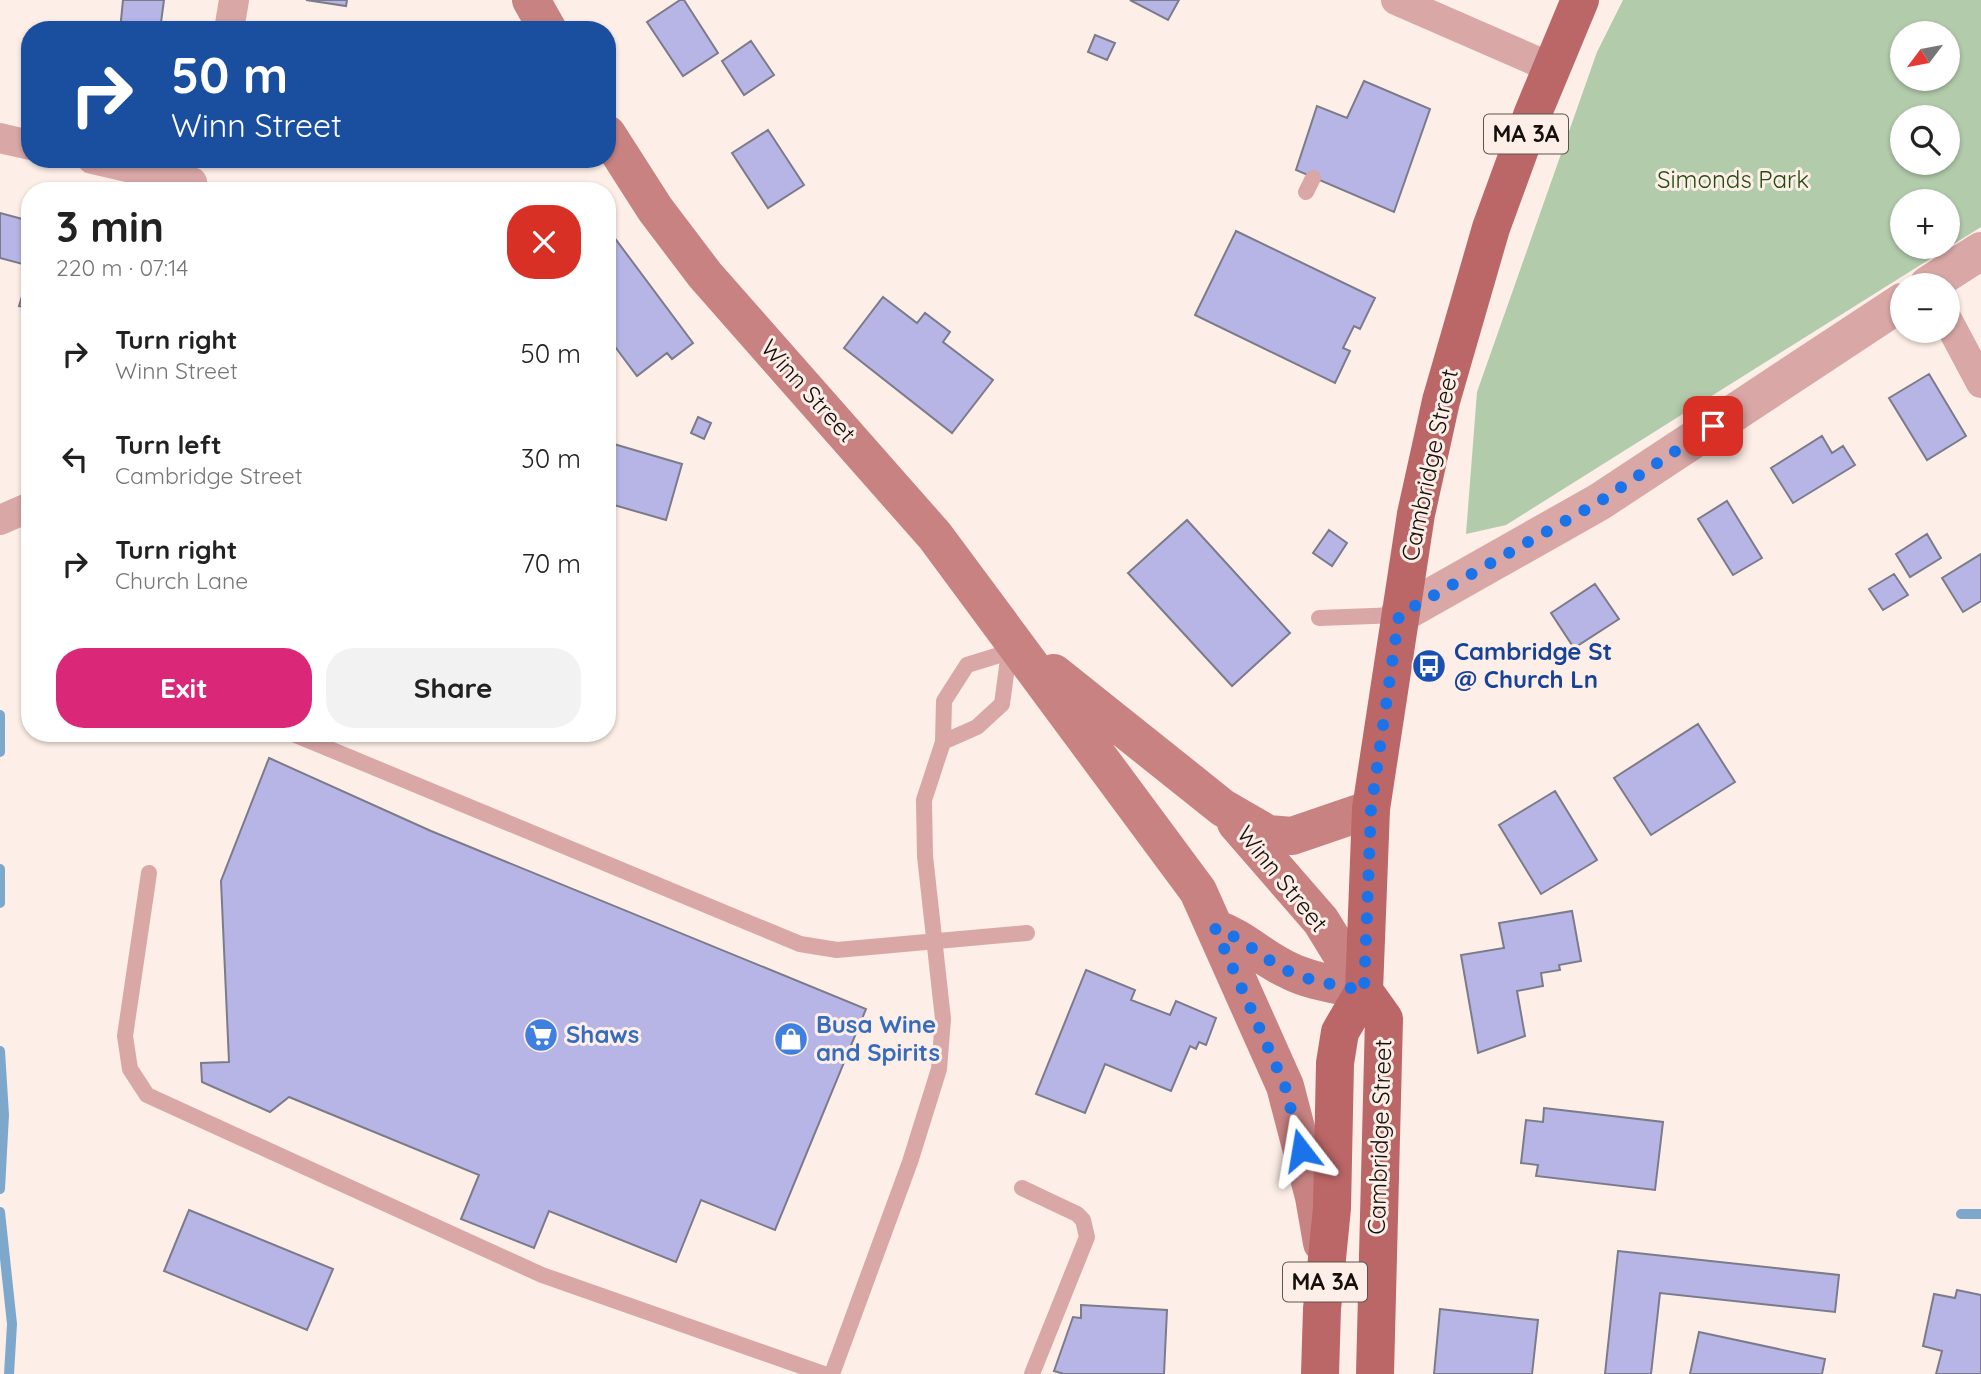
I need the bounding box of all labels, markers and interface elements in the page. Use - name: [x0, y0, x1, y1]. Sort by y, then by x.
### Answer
- north arrow: [1890, 21, 1960, 91]
- map controls: [1890, 21, 1960, 343]
- text: 50 m: [171, 44, 288, 105]
- icon: right: [56, 49, 147, 140]
- text: Winn Street: [171, 105, 342, 145]
- button: search: [1890, 105, 1960, 175]
- road number: MA 3A: [1484, 114, 1568, 154]
- park label: Simonds Park: [1657, 164, 1809, 194]
- button: +: [1890, 189, 1960, 259]
- text: 3 min: [56, 200, 164, 253]
- button: close: [507, 205, 581, 279]
- text: 220 m · 07:14: [56, 253, 188, 282]
- button: −: [1890, 273, 1960, 343]
- text: Turn right: [115, 323, 237, 356]
- street label: Winn Street: [755, 333, 863, 448]
- icon: right: [56, 335, 94, 373]
- text: 50 m: [521, 337, 581, 370]
- text: Winn Street: [115, 356, 238, 385]
- street label: Cambridge Street: [1394, 366, 1464, 564]
- pin: [1683, 396, 1743, 456]
- icon: arrive: [1694, 407, 1732, 445]
- text: Turn left: [115, 428, 222, 461]
- icon: left: [56, 440, 94, 478]
- text: 30 m: [521, 442, 581, 475]
- text: Cambridge Street: [115, 461, 303, 490]
- text: Turn right: [115, 533, 237, 566]
- icon: right: [56, 545, 94, 583]
- text: 70 m: [521, 547, 581, 580]
- text: Church Lane: [115, 566, 248, 595]
- place label: Cambridge St @ Church Ln: [1454, 636, 1612, 694]
- bus stop icon: Cambridge St @ Church Ln: [1410, 647, 1448, 685]
- button: Exit: [56, 648, 312, 728]
- button: Share: [326, 648, 581, 728]
- street label: Winn Street: [1231, 819, 1335, 938]
- place label: Busa Wine and Spirits: [816, 1009, 940, 1067]
- supermarket icon: Shaws: [522, 1016, 560, 1054]
- place label: Shaws: [566, 1019, 639, 1049]
- shop icon: Busa Wine and Spirits: [772, 1020, 810, 1058]
- street label: Cambridge Street: [1361, 1039, 1397, 1235]
- position arrow: [1264, 1113, 1338, 1187]
- road number: MA 3A: [1283, 1262, 1367, 1302]

